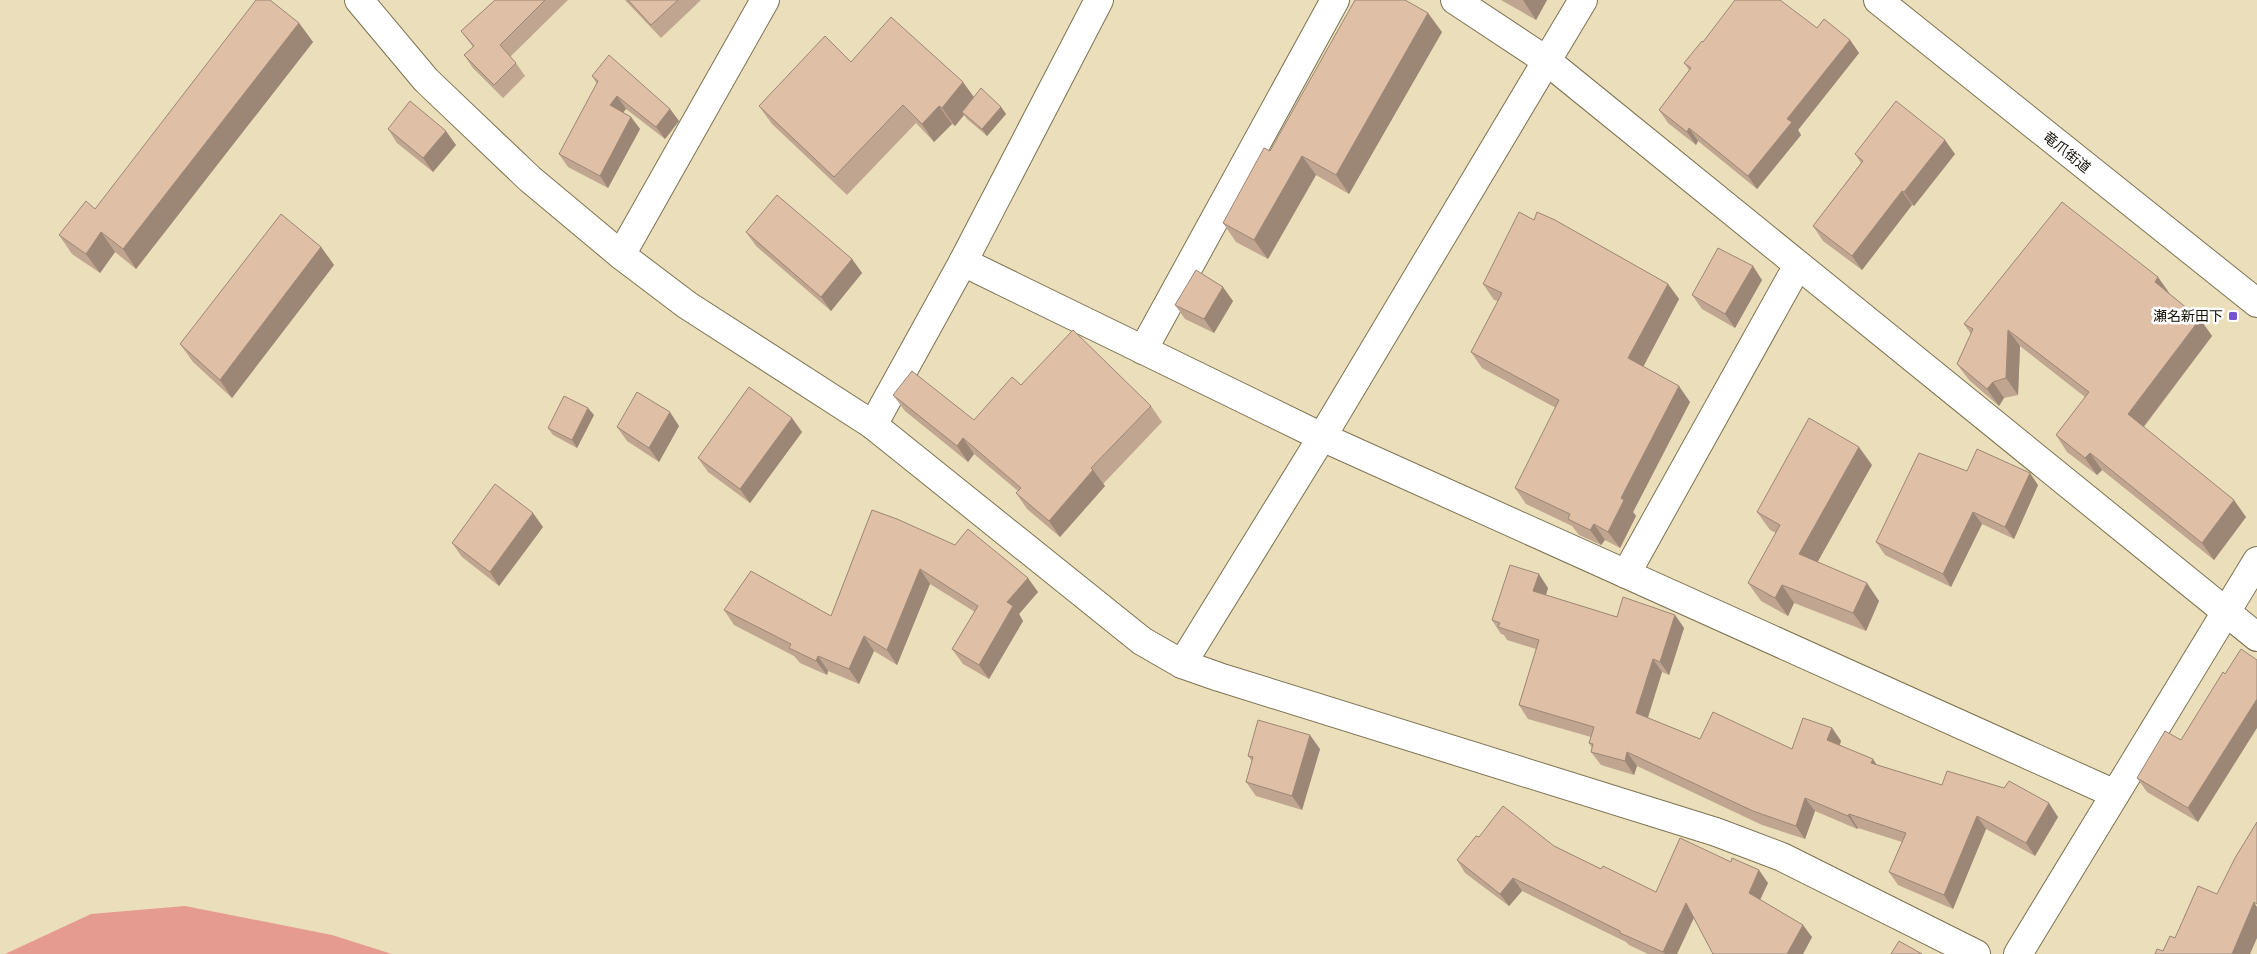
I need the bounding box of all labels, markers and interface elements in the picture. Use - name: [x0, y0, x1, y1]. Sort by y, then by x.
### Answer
- street label: 竜爪街道: [2040, 128, 2094, 176]
- place label: 瀬名新田下: [2153, 308, 2223, 324]
- marker: 瀬名新田下: [2227, 310, 2239, 322]

